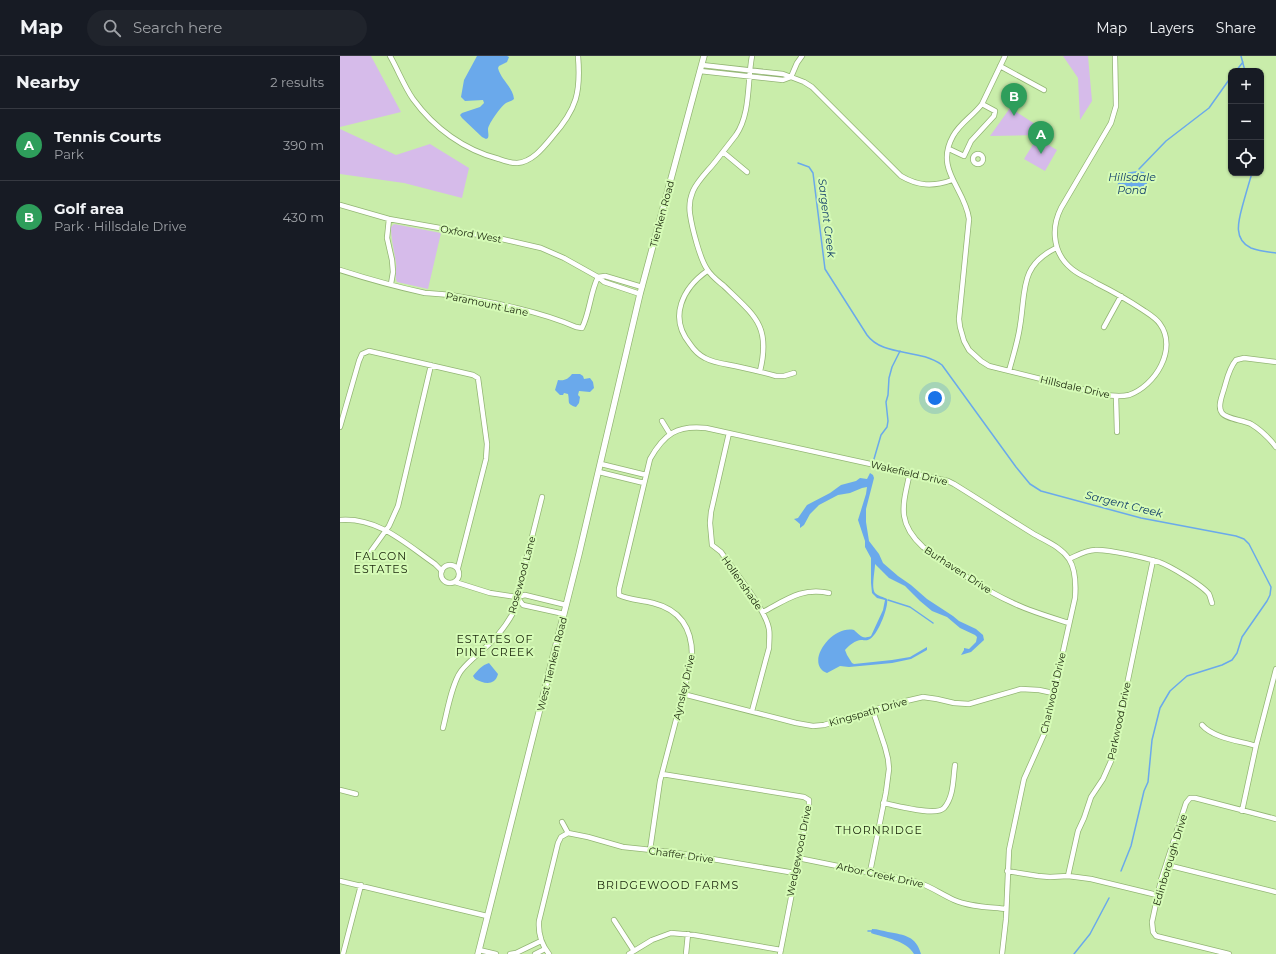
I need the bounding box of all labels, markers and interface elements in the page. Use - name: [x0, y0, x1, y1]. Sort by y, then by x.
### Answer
- search box: [87, 10, 367, 46]
- text: Map: [20, 16, 63, 39]
- icon: search: [101, 17, 123, 39]
- text: Search here: [133, 18, 222, 37]
- text: Map: [1096, 19, 1127, 37]
- text: Layers: [1149, 19, 1194, 37]
- text: Share: [1216, 19, 1256, 37]
- map controls: [1228, 68, 1264, 176]
- button: +: [1228, 68, 1264, 104]
- text: Nearby: [16, 72, 80, 92]
- text: 2 results: [270, 74, 324, 90]
- pin: B: [1001, 83, 1027, 116]
- button: −: [1228, 104, 1264, 140]
- pin: A: [1028, 121, 1054, 154]
- text: Tennis Courts: [54, 127, 161, 146]
- text: A: [24, 137, 34, 153]
- text: 390 m: [283, 137, 324, 153]
- button: locate: [1228, 140, 1264, 176]
- text: Park: [54, 146, 84, 162]
- water label: Hillsdale Pond: [1108, 170, 1156, 197]
- water label: Sargent Creek: [815, 178, 839, 259]
- street label: Tienken Road: [647, 179, 677, 249]
- text: Golf area: [54, 199, 124, 218]
- text: B: [24, 209, 34, 225]
- text: 430 m: [282, 209, 324, 225]
- text: Park · Hillsdale Drive: [54, 218, 186, 234]
- street label: Oxford West: [439, 222, 503, 246]
- street label: Paramount Lane: [445, 289, 529, 319]
- street label: Hillsdale Drive: [1039, 373, 1111, 401]
- your location: [925, 388, 945, 408]
- street label: Wakefield Drive: [869, 458, 949, 488]
- water label: Sargent Creek: [1084, 488, 1165, 521]
- street label: Rosewood Lane: [505, 535, 539, 615]
- street label: Burhaven Drive: [922, 543, 994, 597]
- district label: FALCON ESTATES: [354, 549, 408, 576]
- street label: Hollenshade: [719, 553, 765, 613]
- street label: West Tienken Road: [534, 615, 570, 713]
- district label: ESTATES OF PINE CREEK: [456, 632, 534, 659]
- street label: Charlwood Drive: [1037, 651, 1069, 735]
- street label: Aynsley Drive: [670, 653, 698, 721]
- street label: Parkwood Drive: [1104, 681, 1134, 761]
- street label: Kingspath Drive: [827, 695, 909, 729]
- street label: Wedgewood Drive: [784, 804, 814, 898]
- street label: Edinborough Drive: [1150, 813, 1190, 907]
- district label: THORNRIDGE: [835, 823, 923, 837]
- street label: Chaffer Drive: [648, 844, 714, 866]
- street label: Arbor Creek Drive: [835, 859, 925, 891]
- district label: BRIDGEWOOD FARMS: [597, 878, 739, 892]

